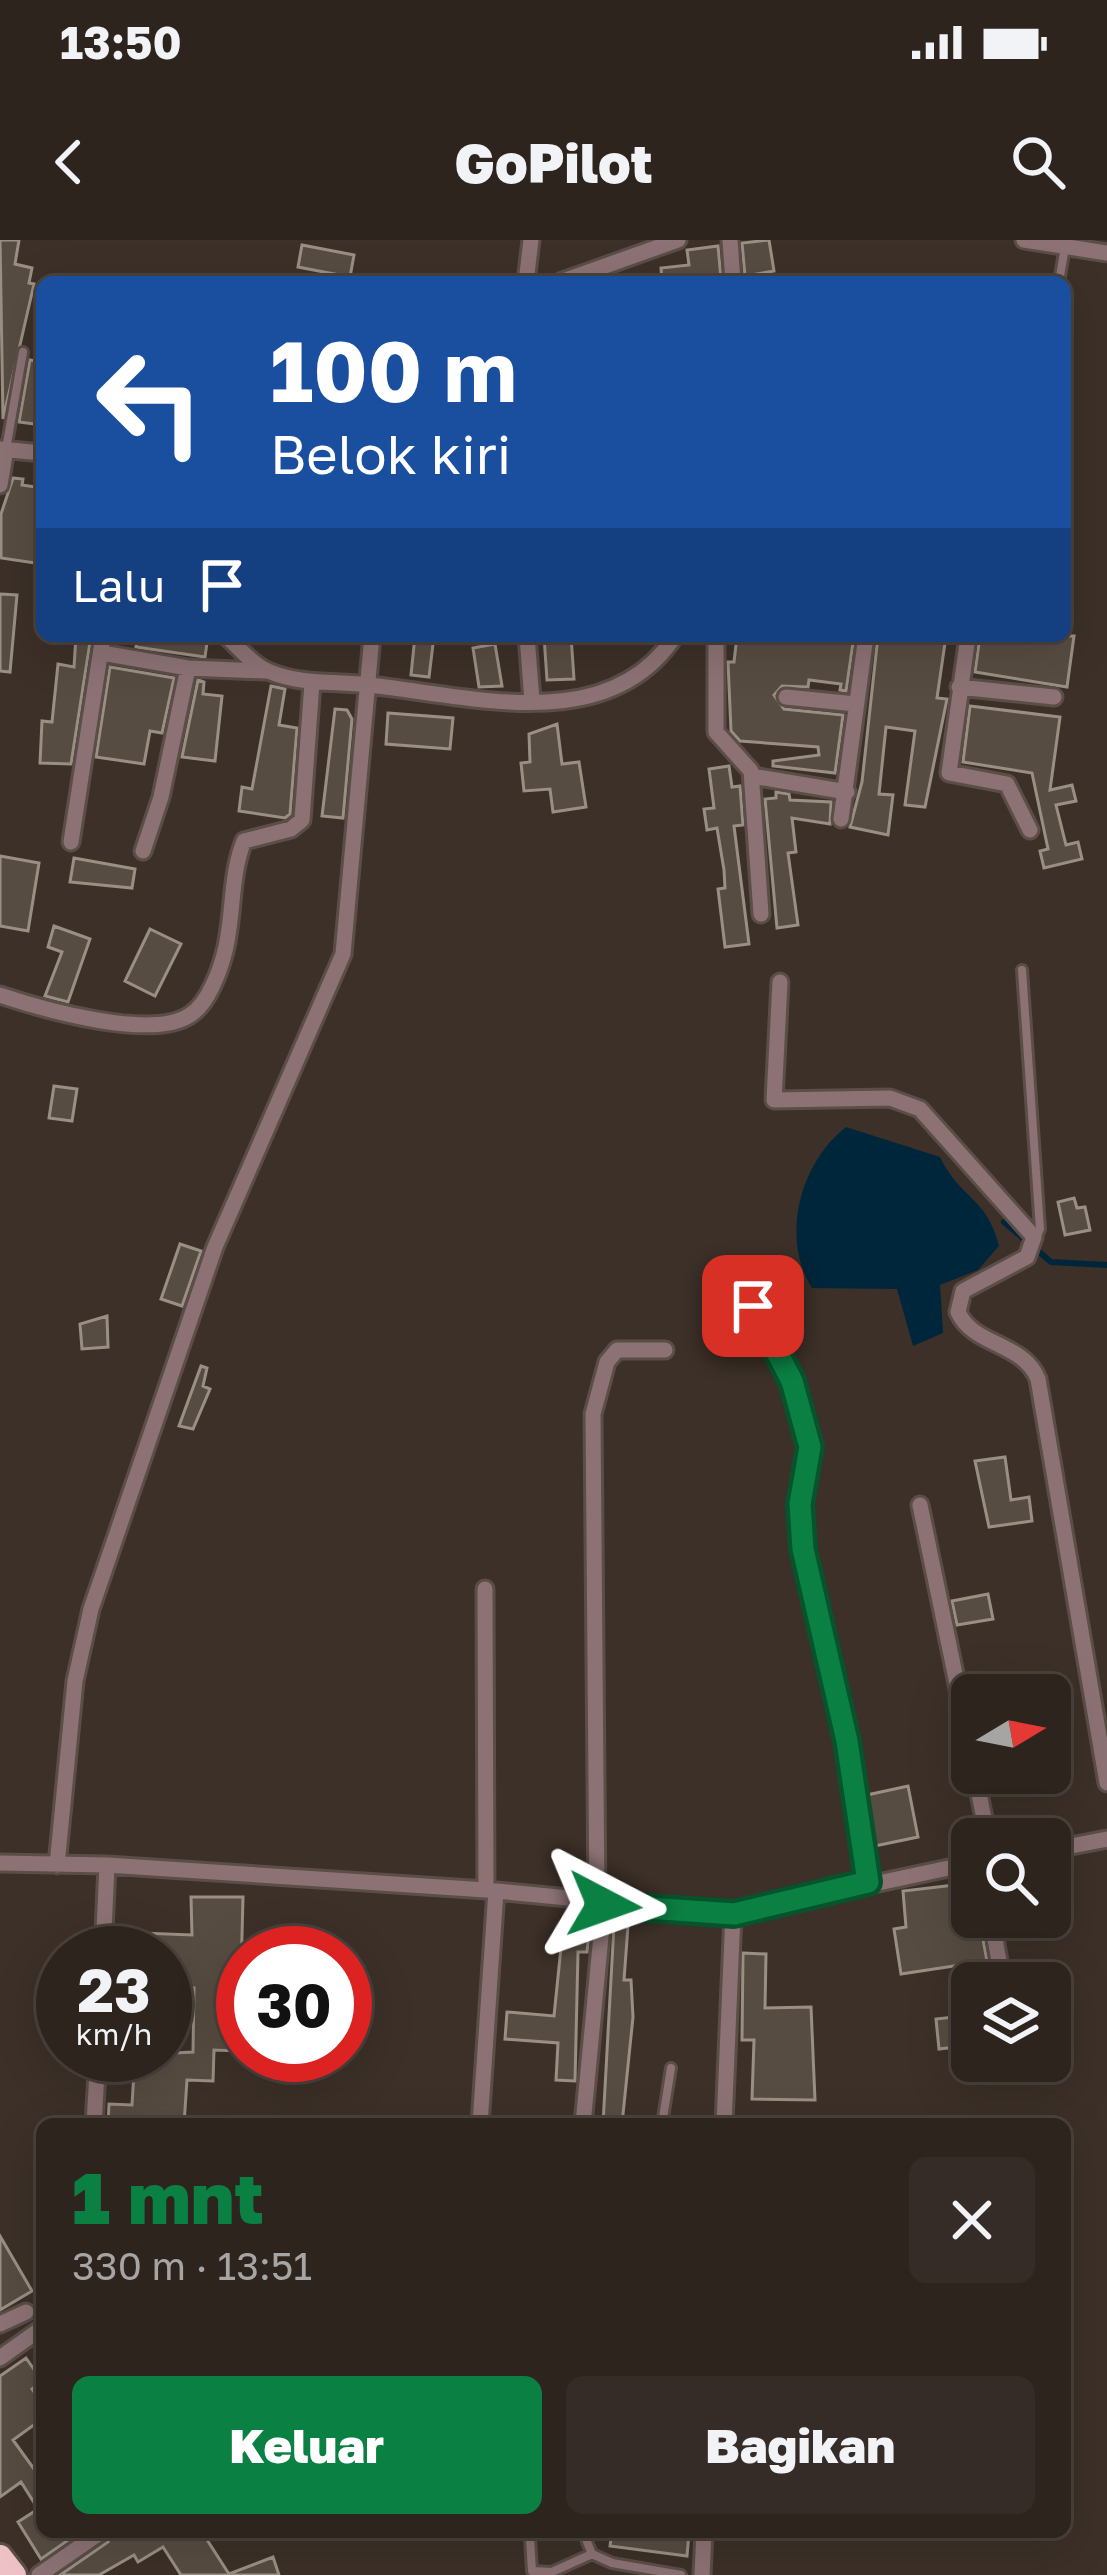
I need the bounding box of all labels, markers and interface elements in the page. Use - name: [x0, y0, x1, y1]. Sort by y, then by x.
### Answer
- text: 13:50: [60, 15, 182, 69]
- icon: back: [36, 129, 102, 195]
- icon: search: [1005, 129, 1071, 195]
- text: GoPilot: [454, 130, 653, 195]
- text: 100 m: [270, 320, 517, 420]
- icon: left: [72, 324, 228, 480]
- text: Belok kiri: [270, 421, 511, 486]
- icon: arrive: [189, 552, 255, 618]
- text: Lalu: [72, 558, 165, 612]
- pin: [702, 1255, 804, 1357]
- icon: arrive: [720, 1273, 786, 1339]
- north arrow: [951, 1674, 1071, 1794]
- map controls: [951, 1674, 1071, 2082]
- button: search: [951, 1818, 1071, 1938]
- position arrow: [541, 1842, 667, 1968]
- speed limit sign: 30: [216, 1926, 372, 2082]
- text: 23: [77, 1953, 151, 2025]
- button: layers: [951, 1962, 1071, 2082]
- text: km/h: [76, 2016, 152, 2052]
- text: 1 mnt: [72, 2153, 264, 2240]
- button: close: [909, 2157, 1035, 2283]
- text: 330 m · 13:51: [72, 2242, 312, 2289]
- button: Keluar: [72, 2376, 542, 2514]
- button: Bagikan: [566, 2376, 1035, 2514]

